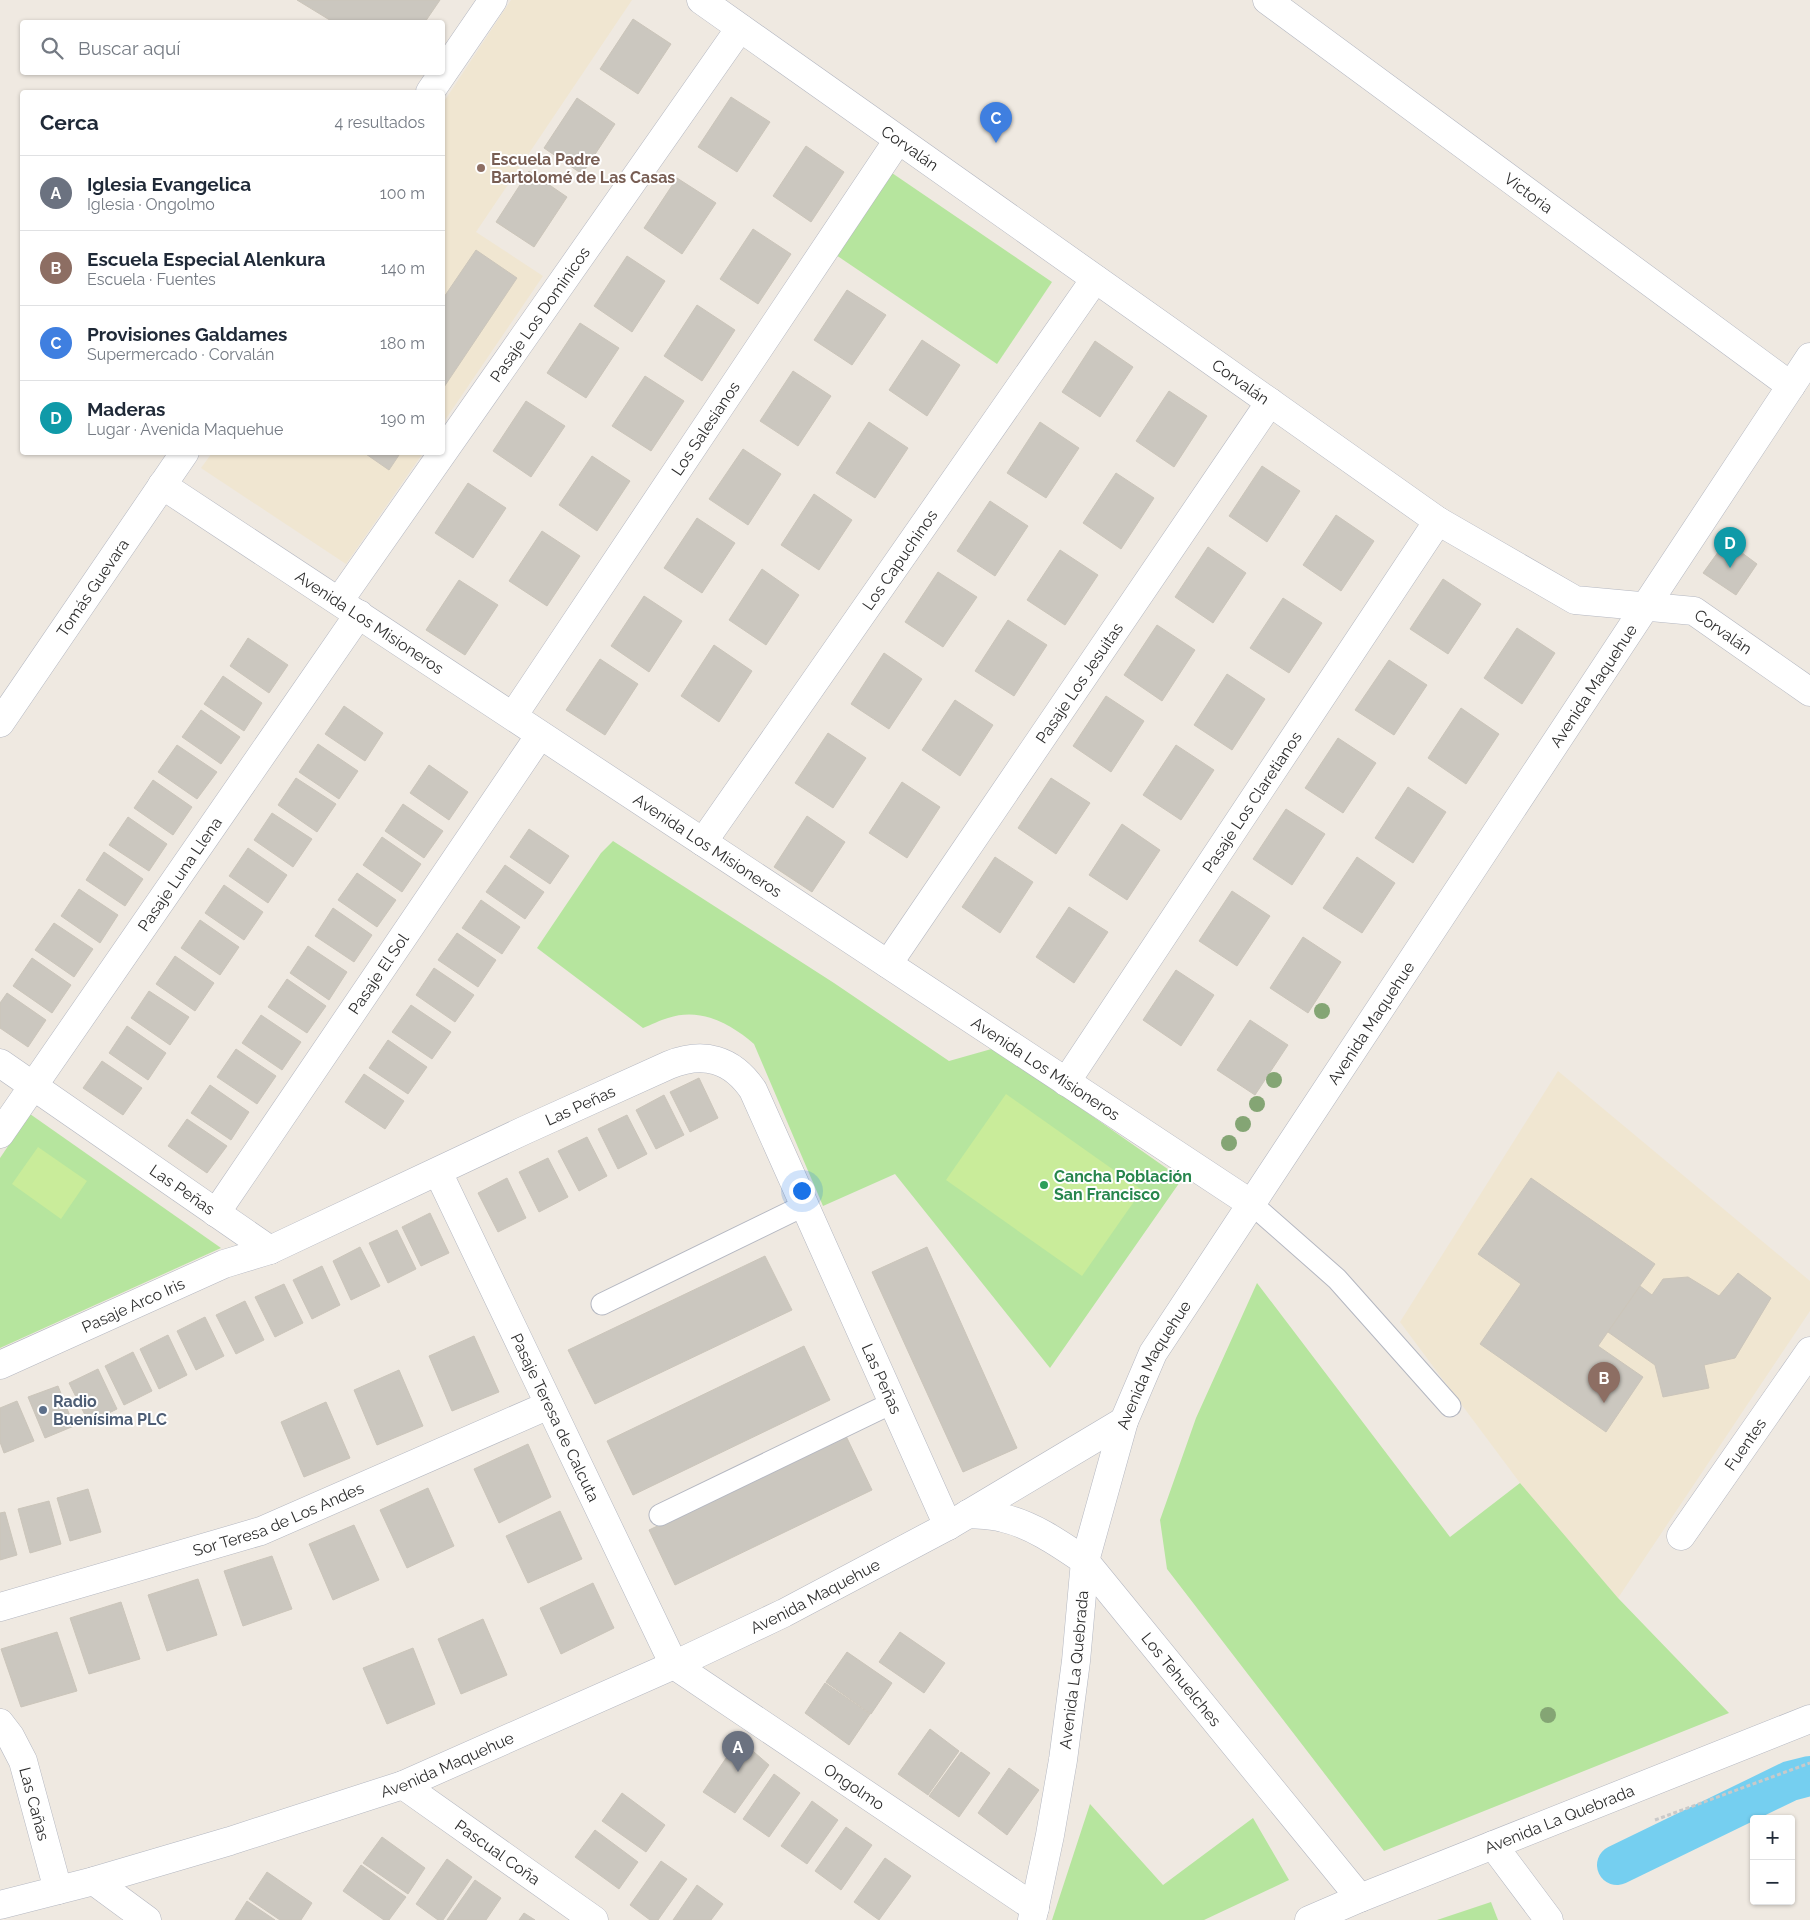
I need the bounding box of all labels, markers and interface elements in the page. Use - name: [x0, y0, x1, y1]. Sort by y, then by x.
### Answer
- search box: [20, 20, 445, 75]
- icon: search: [38, 34, 66, 62]
- text: Buscar aquí: [78, 37, 180, 59]
- pin: C: [980, 102, 1012, 143]
- text: Cerca: [40, 110, 99, 135]
- text: 4 resultados: [335, 113, 425, 132]
- street label: Corvalán: [878, 121, 942, 174]
- place label: Escuela Padre Bartolomé de Las Casas: [491, 150, 675, 187]
- marker: Escuela Padre Bartolomé de Las Casas: [475, 162, 487, 174]
- street label: Victoria: [1501, 169, 1557, 217]
- text: Iglesia Evangelica: [87, 173, 251, 195]
- text: A: [51, 184, 61, 203]
- text: 100 m: [380, 184, 425, 203]
- text: Iglesia · Ongolmo: [87, 195, 215, 214]
- street label: Pasaje Los Dominicos: [486, 243, 594, 386]
- text: Escuela Especial Alenkura: [87, 248, 325, 270]
- text: B: [51, 259, 61, 278]
- text: 140 m: [381, 259, 425, 278]
- text: Escuela · Fuentes: [87, 270, 216, 289]
- text: Provisiones Galdames: [87, 323, 287, 345]
- text: C: [51, 334, 61, 353]
- text: 180 m: [380, 334, 425, 353]
- text: Supermercado · Corvalán: [87, 345, 274, 364]
- street label: Corvalán: [1208, 355, 1273, 408]
- street label: Los Salesianos: [667, 377, 744, 479]
- text: Maderas: [87, 398, 165, 420]
- text: D: [50, 409, 62, 428]
- text: 190 m: [380, 409, 425, 428]
- text: Lugar · Avenida Maquehue: [87, 420, 284, 439]
- street label: Los Capuchinos: [858, 506, 941, 613]
- pin: D: [1714, 527, 1746, 568]
- street label: Tomás Guevara: [52, 535, 133, 640]
- street label: Avenida Los Misioneros: [292, 566, 448, 678]
- street label: Corvalán: [1691, 605, 1756, 658]
- street label: Pasaje Los Jesuitas: [1031, 619, 1127, 747]
- street label: Avenida Maquehue: [1546, 621, 1641, 751]
- street label: Pasaje Los Claretianos: [1198, 727, 1306, 876]
- street label: Avenida Los Misioneros: [630, 789, 786, 901]
- street label: Pasaje Luna Llena: [134, 813, 226, 935]
- street label: Pasaje El Sol: [344, 929, 413, 1018]
- street label: Avenida Maquehue: [1323, 958, 1418, 1088]
- street label: Avenida Los Misioneros: [968, 1013, 1124, 1124]
- street label: Las Peñas: [542, 1081, 618, 1129]
- street label: Las Peñas: [146, 1160, 219, 1219]
- place label: Cancha Población San Francisco: [1054, 1167, 1192, 1204]
- your location: [789, 1178, 815, 1204]
- marker: Cancha Población San Francisco: [1038, 1179, 1050, 1191]
- street label: Pasaje Arco Iris: [79, 1273, 188, 1336]
- street label: Avenida Maquehue: [1113, 1297, 1195, 1431]
- street label: Pasaje Teresa de Calcuta: [507, 1330, 604, 1505]
- street label: Las Peñas: [858, 1341, 906, 1417]
- pin: B: [1588, 1362, 1620, 1403]
- place label: Radio Buenísima PLC: [53, 1392, 167, 1429]
- marker: Radio Buenísima PLC: [37, 1404, 49, 1416]
- street label: Fuentes: [1720, 1414, 1770, 1474]
- street label: Sor Teresa de Los Andes: [191, 1478, 367, 1560]
- street label: Avenida Maquehue: [747, 1554, 883, 1637]
- street label: Avenida La Quebrada: [1055, 1590, 1092, 1750]
- street label: Los Tehuelches: [1138, 1629, 1225, 1730]
- street label: Avenida Maquehue: [378, 1728, 517, 1801]
- pin: A: [722, 1731, 754, 1772]
- street label: Ongolmo: [820, 1759, 888, 1814]
- street label: Las Cañas: [16, 1765, 54, 1843]
- street label: Avenida La Quebrada: [1482, 1780, 1637, 1857]
- street label: Pascual Coña: [451, 1815, 544, 1889]
- map controls: [1750, 1815, 1795, 1905]
- button: +: [1750, 1815, 1795, 1860]
- button: −: [1750, 1860, 1795, 1905]

